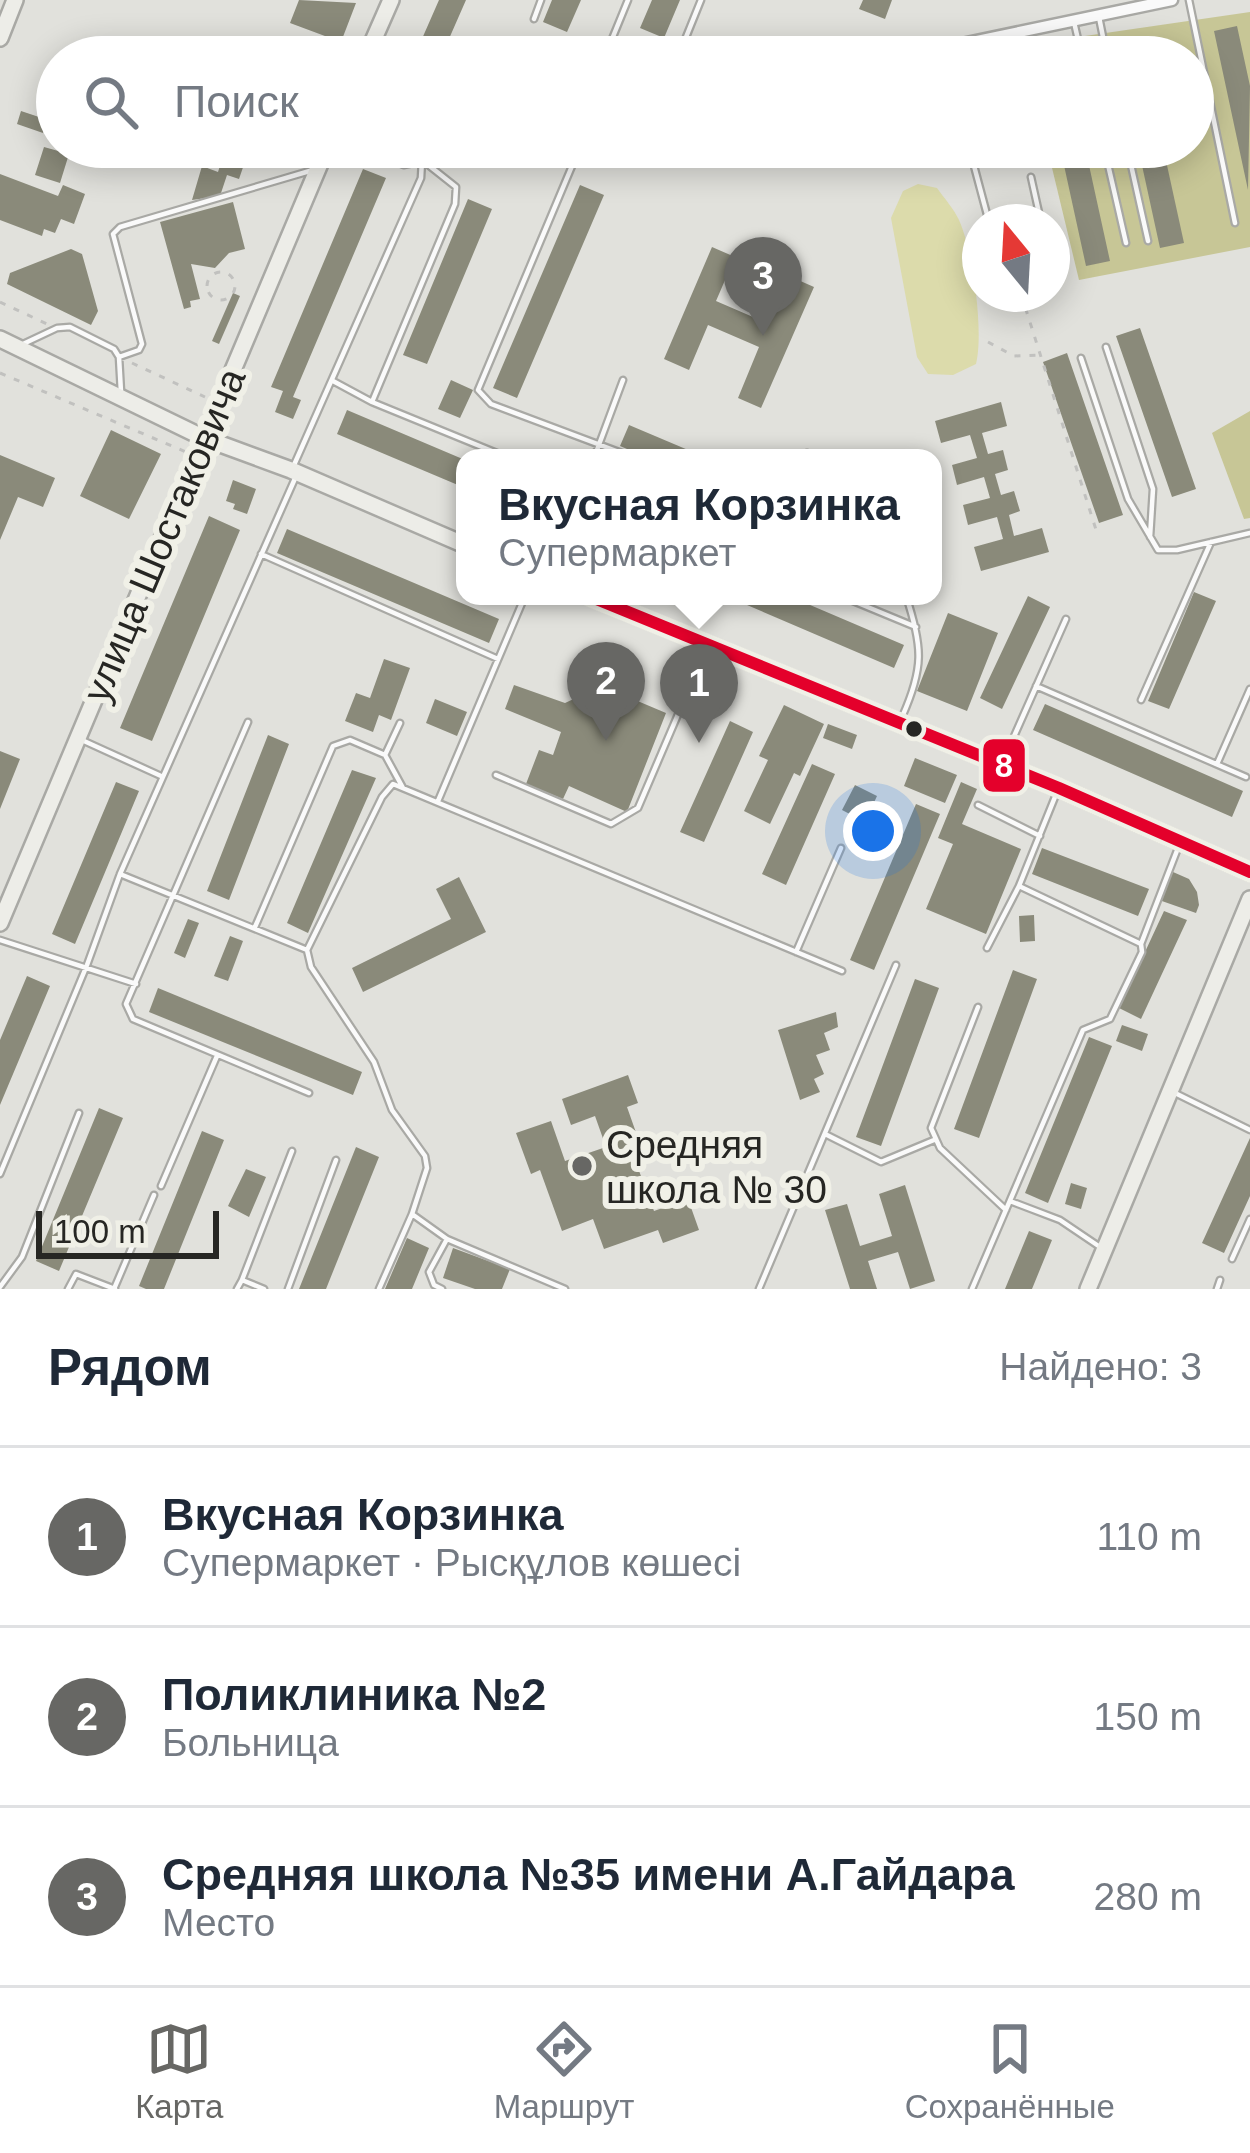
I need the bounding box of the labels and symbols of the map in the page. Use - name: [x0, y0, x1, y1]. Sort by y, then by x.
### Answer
- north arrow: [962, 204, 1070, 312]
- pin: 3: [724, 237, 802, 336]
- street label: улица Шостаковича: [74, 362, 254, 708]
- pin: 2: [567, 642, 645, 741]
- pin: 1: [660, 644, 738, 743]
- unlabelled marker: [903, 718, 925, 740]
- line badge: 8: [981, 737, 1027, 794]
- text: 8: [995, 747, 1013, 784]
- your location: [843, 801, 903, 861]
- place label: Средняя школа № 30: [606, 1123, 827, 1211]
- marker: Средняя школа № 30: [569, 1153, 595, 1179]
- scale bar: [36, 1205, 219, 1258]

